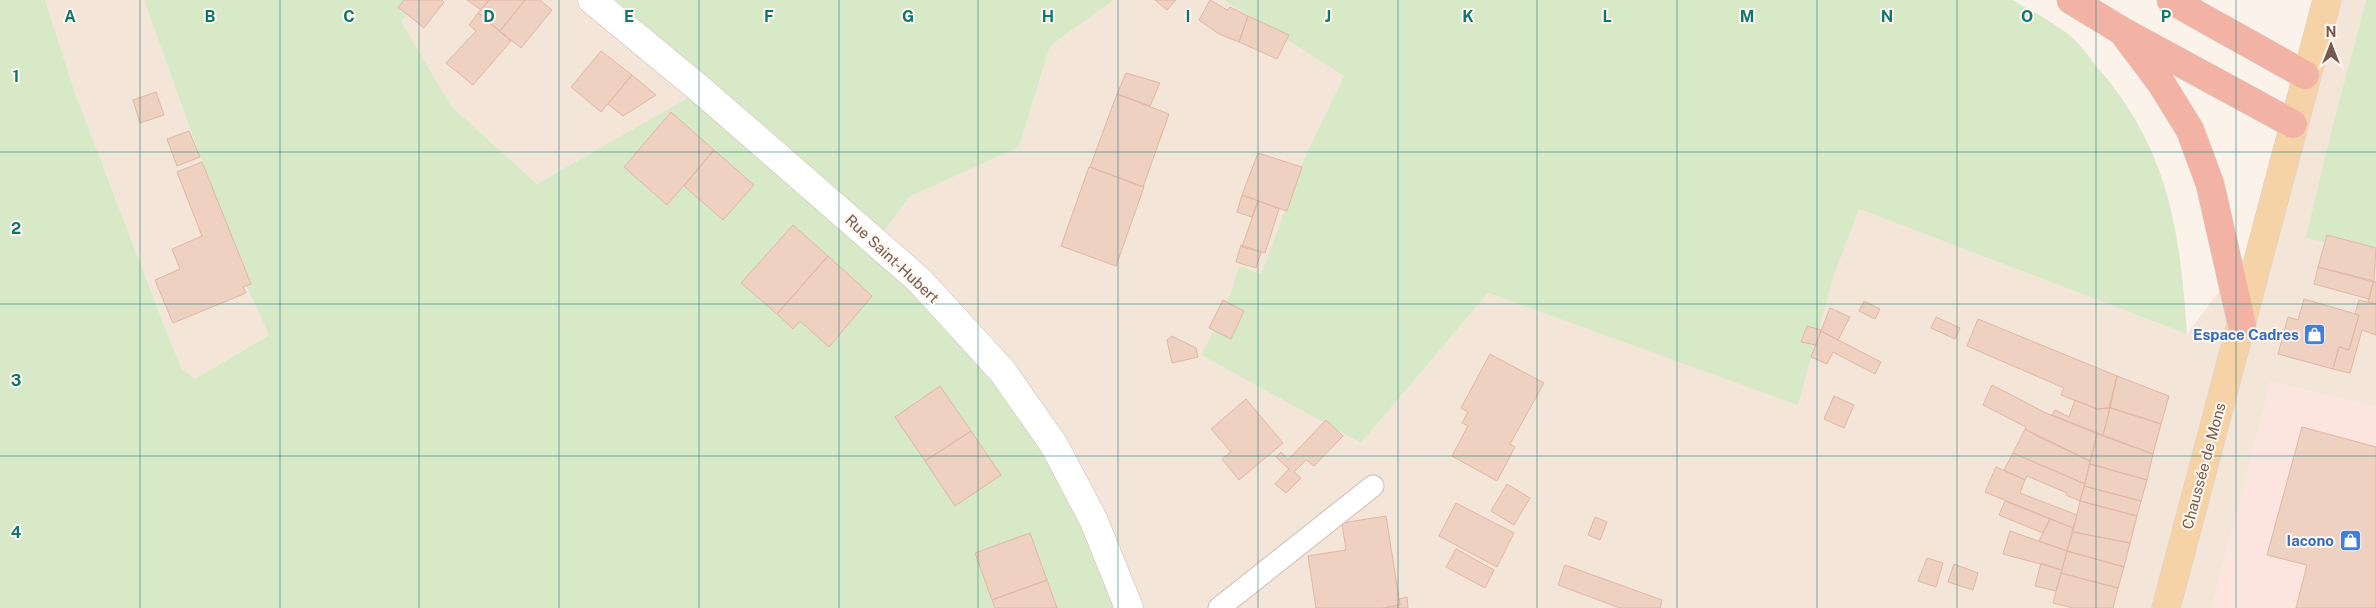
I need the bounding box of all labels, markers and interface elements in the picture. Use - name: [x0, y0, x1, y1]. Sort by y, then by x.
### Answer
- text: A: [64, 7, 76, 26]
- text: B: [205, 7, 216, 26]
- text: C: [343, 7, 355, 26]
- text: D: [483, 7, 495, 26]
- text: E: [624, 7, 634, 26]
- text: F: [764, 7, 774, 26]
- text: G: [902, 7, 914, 26]
- text: H: [1042, 7, 1054, 26]
- text: I: [1186, 7, 1190, 26]
- text: J: [1325, 7, 1331, 26]
- text: K: [1462, 7, 1474, 26]
- text: L: [1602, 7, 1612, 26]
- text: M: [1740, 7, 1754, 26]
- text: N: [1881, 7, 1893, 26]
- text: O: [2021, 7, 2033, 26]
- text: P: [2161, 7, 2171, 26]
- north arrow: [2306, 20, 2356, 70]
- text: N: [2326, 24, 2336, 40]
- text: 1: [13, 67, 19, 86]
- street label: Rue Saint-Hubert: [842, 211, 943, 306]
- text: 2: [11, 219, 21, 238]
- shop icon: Espace Cadres: [2303, 323, 2327, 347]
- place label: Espace Cadres: [2193, 326, 2299, 343]
- text: 3: [11, 371, 21, 390]
- street label: Chaussée de Mons: [2178, 401, 2229, 531]
- text: 4: [11, 523, 22, 542]
- shop icon: Iacono: [2338, 529, 2362, 553]
- place label: Iacono: [2287, 532, 2334, 549]

